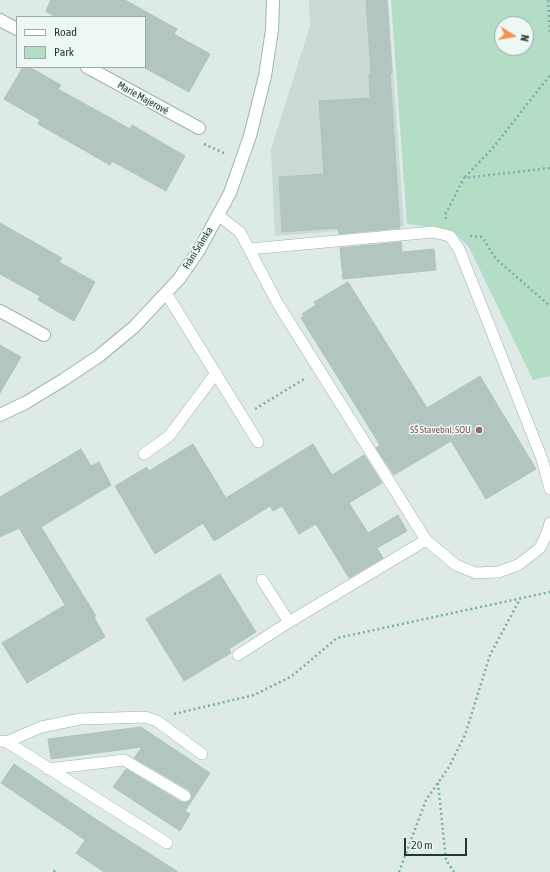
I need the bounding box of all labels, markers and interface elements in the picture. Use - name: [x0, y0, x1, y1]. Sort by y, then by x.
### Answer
- legend: [16, 16, 146, 68]
- north arrow: [494, 16, 534, 56]
- text: Road: [54, 25, 77, 39]
- text: N: [518, 34, 531, 42]
- text: Park: [54, 45, 74, 59]
- street label: Marie Majerové: [115, 79, 171, 117]
- street label: Fráni Šrámka: [180, 225, 216, 271]
- place label: SŠ Stavební, SOU: [410, 424, 471, 436]
- marker: SŠ Stavební, SOU: [474, 425, 484, 435]
- scale bar: [406, 830, 469, 856]
- text: 20 m: [411, 838, 433, 852]

